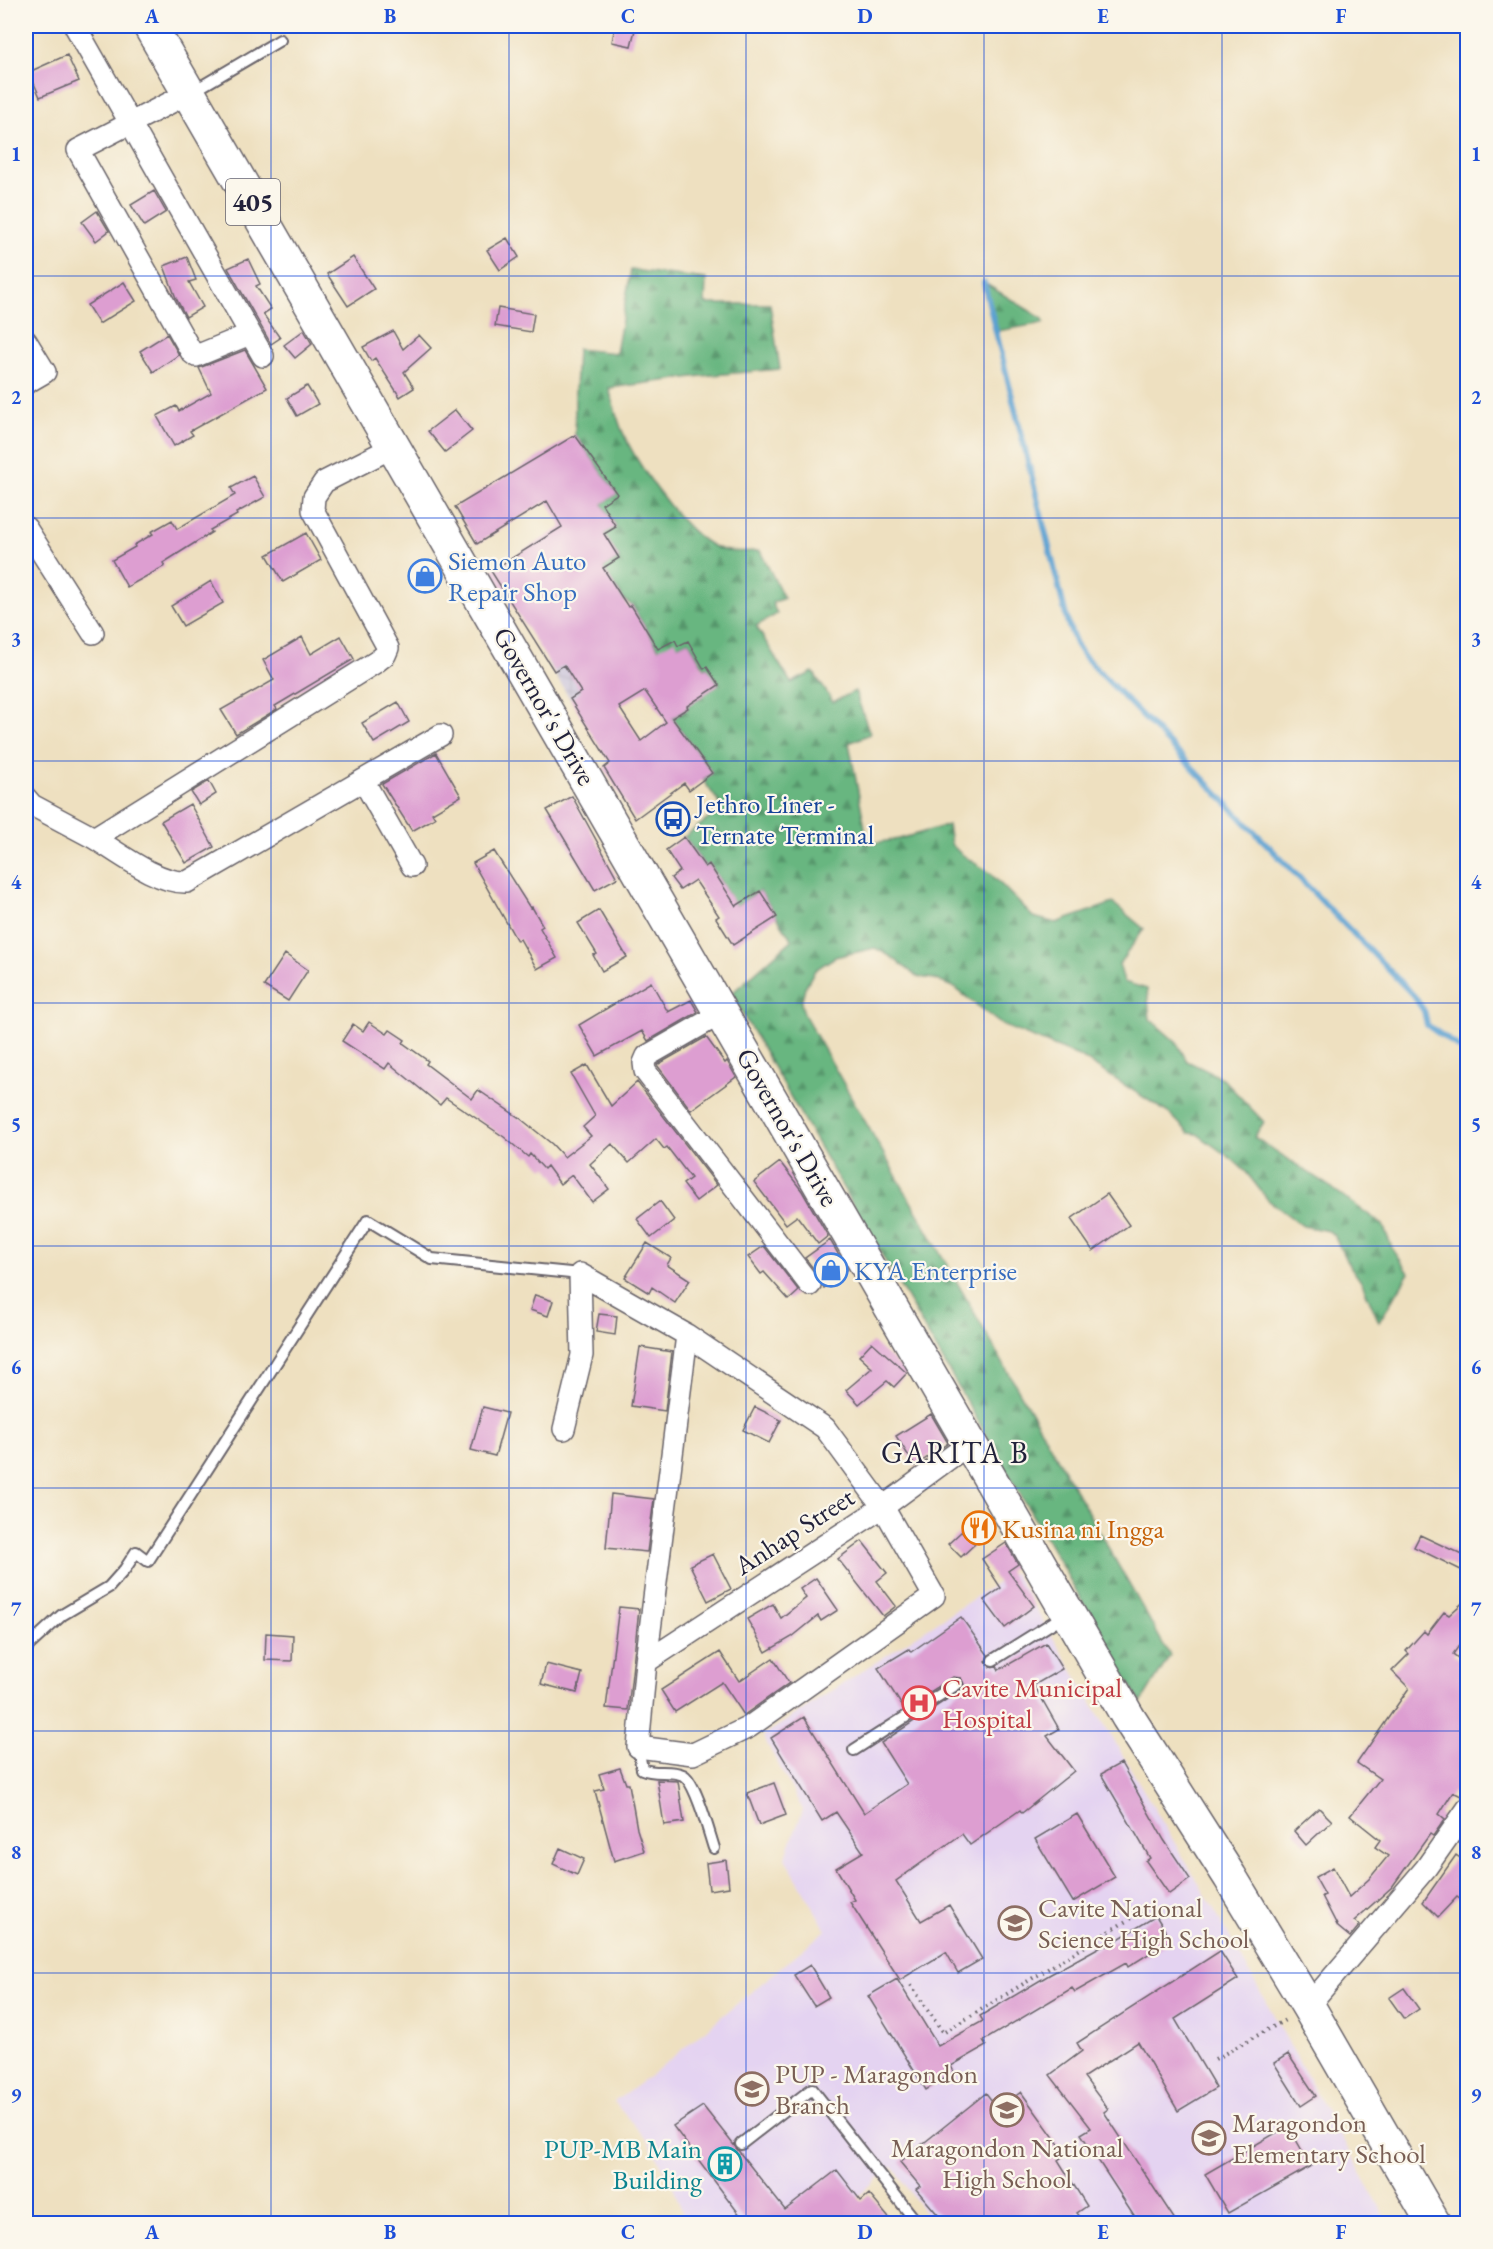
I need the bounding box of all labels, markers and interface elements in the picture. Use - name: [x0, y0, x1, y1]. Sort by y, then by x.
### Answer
- text: A: [144, 3, 160, 29]
- text: B: [384, 3, 396, 29]
- text: C: [621, 3, 635, 29]
- text: D: [857, 3, 873, 29]
- text: E: [1097, 3, 1109, 29]
- text: F: [1336, 3, 1347, 29]
- text: 1: [11, 141, 21, 167]
- text: 1: [1471, 141, 1481, 167]
- road number: 405: [226, 179, 280, 225]
- text: 2: [11, 384, 22, 410]
- text: 2: [1471, 384, 1482, 410]
- place label: Siemon Auto Repair Shop: [448, 543, 586, 609]
- shop icon: Siemon Auto Repair Shop: [407, 558, 443, 594]
- street label: Governor's Drive: [486, 621, 604, 791]
- text: 3: [11, 626, 21, 652]
- text: 3: [1471, 626, 1481, 652]
- place label: Jethro Liner - Ternate Terminal: [694, 786, 874, 852]
- bus stop icon: Jethro Liner - Ternate Terminal: [655, 801, 691, 837]
- text: 4: [11, 869, 22, 895]
- text: 4: [1471, 869, 1482, 895]
- street label: Governor's Drive: [729, 1042, 847, 1212]
- text: 5: [11, 1111, 21, 1137]
- text: 5: [1471, 1111, 1481, 1137]
- shop icon: KYA Enterprise: [813, 1252, 849, 1288]
- place label: KYA Enterprise: [854, 1253, 1017, 1288]
- text: 6: [11, 1354, 22, 1380]
- text: 6: [1471, 1354, 1482, 1380]
- district label: GARITA B: [881, 1433, 1029, 1472]
- street label: Anhap Street: [726, 1479, 861, 1583]
- restaurant icon: Kusina ni Ingga: [961, 1510, 997, 1546]
- place label: Kusina ni Ingga: [1002, 1511, 1165, 1546]
- text: 7: [11, 1596, 22, 1622]
- text: 7: [1471, 1596, 1482, 1622]
- place label: Cavite Municipal Hospital: [942, 1670, 1122, 1736]
- hospital icon: Cavite Municipal Hospital: [901, 1685, 937, 1721]
- text: 8: [11, 1839, 21, 1865]
- text: 8: [1471, 1839, 1481, 1865]
- place label: Cavite National Science High School: [1038, 1890, 1249, 1956]
- school or university icon: Cavite National Science High School: [997, 1905, 1033, 1941]
- place label: PUP - Maragondon Branch: [775, 2056, 978, 2122]
- school or university icon: PUP - Maragondon Branch: [734, 2071, 770, 2107]
- text: 9: [11, 2082, 22, 2108]
- text: 9: [1471, 2082, 1482, 2108]
- school or university icon: Maragondon National High School: [989, 2092, 1025, 2128]
- place label: Maragondon Elementary School: [1232, 2105, 1426, 2171]
- school or university icon: Maragondon Elementary School: [1191, 2120, 1227, 2156]
- place label: Maragondon National High School: [891, 2130, 1123, 2196]
- place label: PUP-MB Main Building: [544, 2131, 702, 2197]
- building icon: PUP-MB Main Building: [707, 2146, 743, 2182]
- text: A: [144, 2219, 160, 2245]
- text: B: [384, 2219, 396, 2245]
- text: C: [621, 2219, 635, 2245]
- text: D: [857, 2219, 873, 2245]
- text: E: [1097, 2219, 1109, 2245]
- text: F: [1336, 2219, 1347, 2245]

